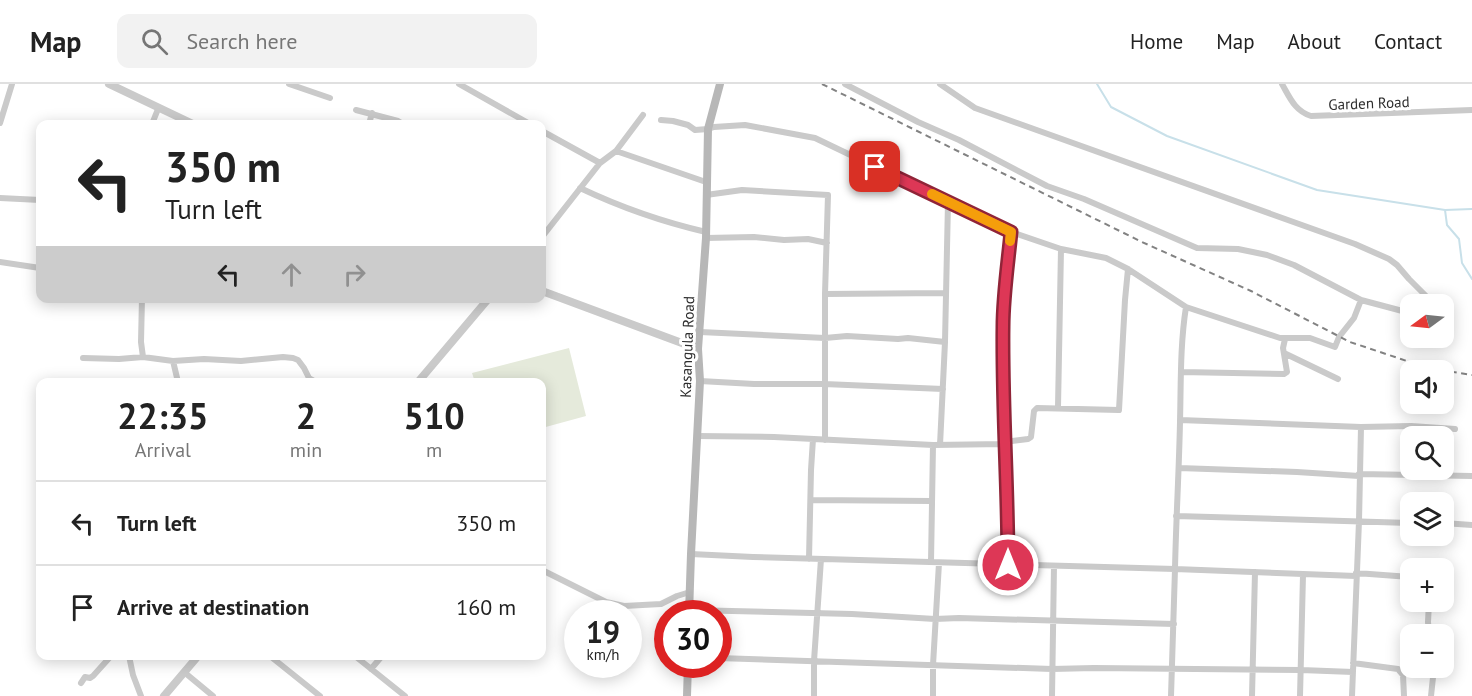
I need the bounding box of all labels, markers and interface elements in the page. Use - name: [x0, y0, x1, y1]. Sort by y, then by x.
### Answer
- search box: [117, 14, 537, 68]
- text: Map: [30, 23, 81, 60]
- icon: search: [138, 25, 171, 58]
- text: Search here: [186, 27, 297, 55]
- text: Home: [1130, 28, 1183, 55]
- text: Map: [1216, 28, 1255, 55]
- text: About: [1288, 28, 1341, 55]
- text: Contact: [1374, 28, 1442, 55]
- street label: Garden Road: [1328, 92, 1410, 114]
- text: 350 m: [165, 139, 281, 194]
- pin: [849, 141, 900, 192]
- icon: left: [66, 144, 144, 222]
- icon: arrive: [858, 150, 891, 183]
- text: Turn left: [165, 192, 262, 226]
- icon: left: [212, 258, 245, 291]
- icon: ahead: [275, 258, 308, 291]
- icon: right: [338, 258, 371, 291]
- north arrow: [1400, 294, 1454, 348]
- map controls: [1400, 294, 1454, 678]
- street label: Kasangula Road: [676, 296, 698, 398]
- button: sound: [1400, 360, 1454, 414]
- text: 22:35: [117, 392, 209, 439]
- text: 2: [296, 392, 316, 439]
- text: 510: [404, 392, 465, 439]
- button: search: [1400, 426, 1454, 480]
- text: Arrival: [135, 437, 191, 463]
- text: min: [290, 437, 322, 463]
- text: m: [426, 437, 442, 463]
- button: layers: [1400, 492, 1454, 546]
- icon: left: [66, 507, 99, 540]
- text: Turn left: [117, 509, 197, 537]
- text: 350 m: [456, 509, 516, 537]
- position arrow: [976, 533, 1040, 597]
- button: +: [1400, 558, 1454, 612]
- icon: arrive: [66, 591, 99, 624]
- text: Arrive at destination: [117, 593, 309, 621]
- text: 160 m: [456, 593, 516, 621]
- speed limit sign: 30: [654, 600, 732, 678]
- text: 19: [586, 612, 620, 651]
- button: −: [1400, 624, 1454, 678]
- text: km/h: [587, 645, 619, 664]

